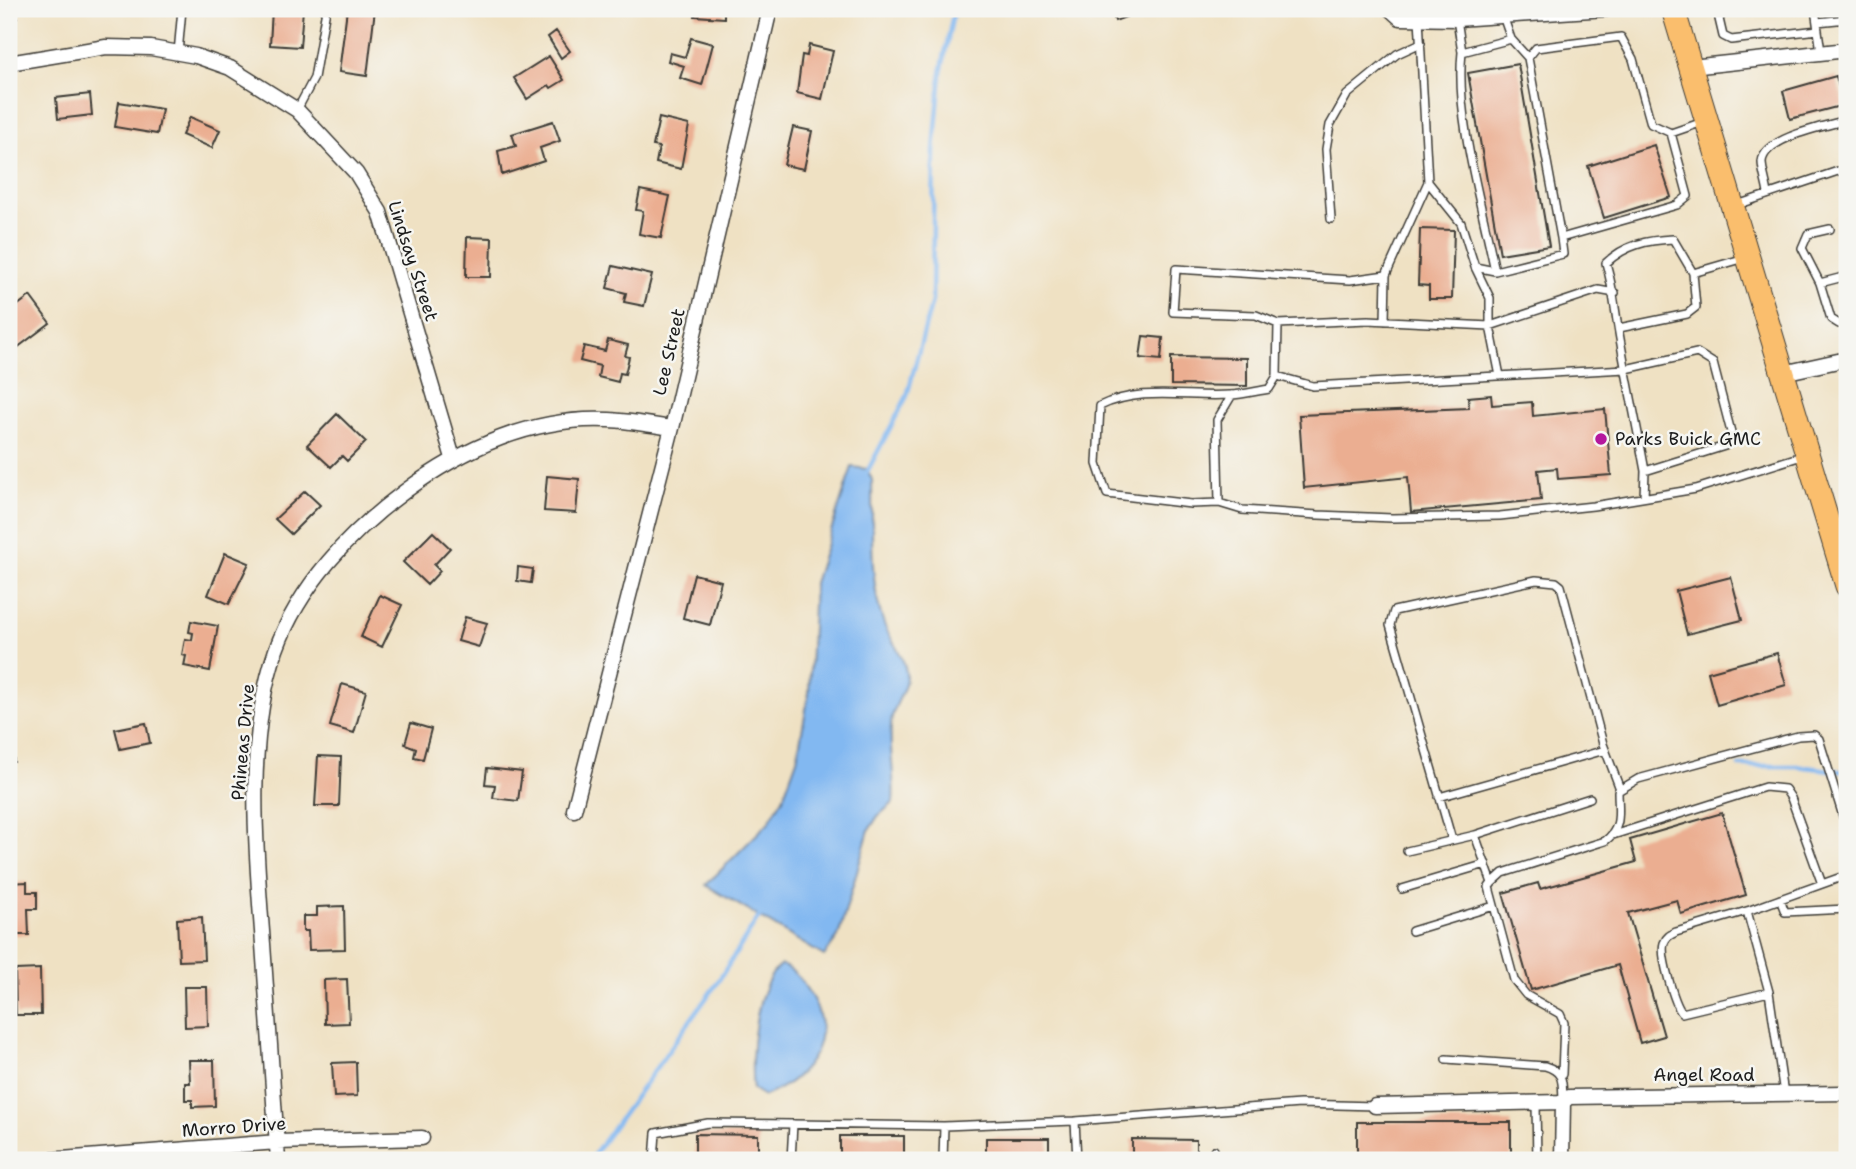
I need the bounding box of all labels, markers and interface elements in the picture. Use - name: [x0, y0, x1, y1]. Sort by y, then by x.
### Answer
- street label: Lindsay Street: [382, 198, 444, 325]
- street label: Lee Street: [647, 306, 691, 398]
- place label: Parks Buick GMC: [1615, 427, 1761, 451]
- marker: Parks Buick GMC: [1593, 431, 1609, 447]
- street label: Phineas Drive: [226, 683, 260, 801]
- street label: Angel Road: [1653, 1063, 1755, 1087]
- street label: Morro Drive: [181, 1111, 287, 1143]

